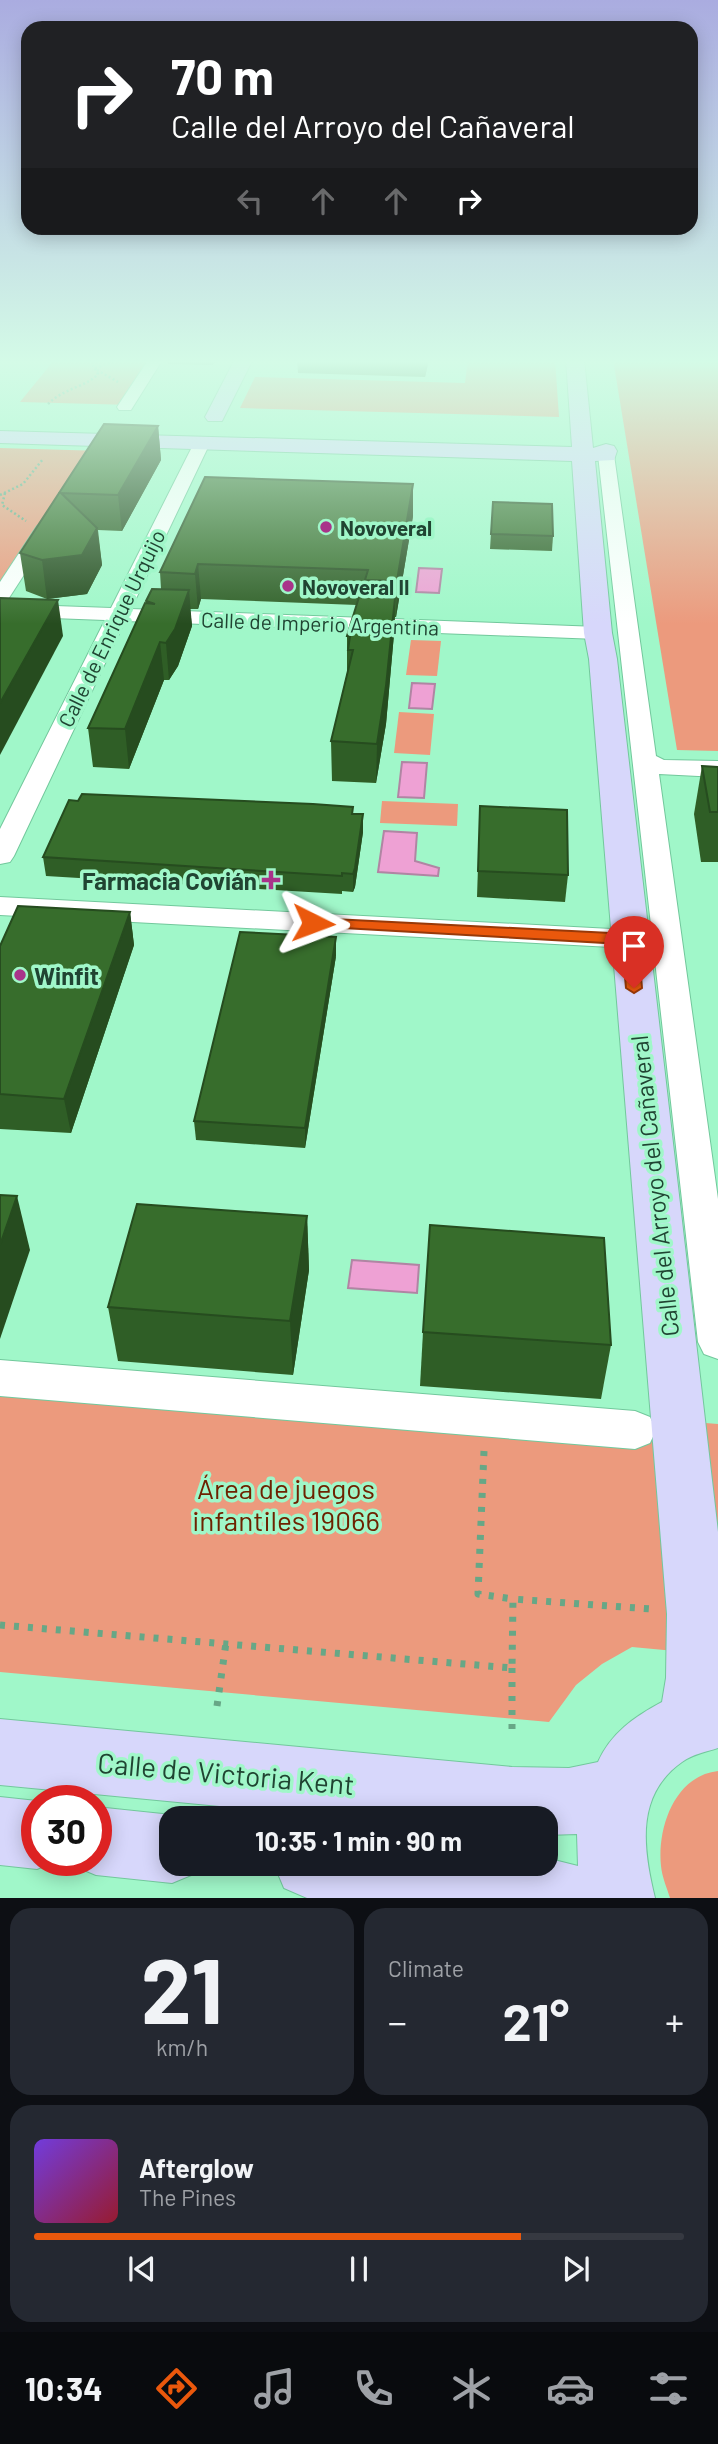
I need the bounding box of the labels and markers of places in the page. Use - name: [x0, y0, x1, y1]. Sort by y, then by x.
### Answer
- place label: Novoveral: [340, 515, 432, 540]
- marker: Novoveral: [318, 519, 334, 535]
- place label: Novoveral II: [302, 574, 409, 599]
- marker: Novoveral II: [280, 578, 296, 594]
- place label: Farmacia Covián: [82, 866, 257, 895]
- marker: Farmacia Covián: [263, 872, 279, 888]
- pin: [604, 916, 664, 988]
- place label: Winfit: [34, 961, 99, 990]
- marker: Winfit: [12, 967, 28, 983]

